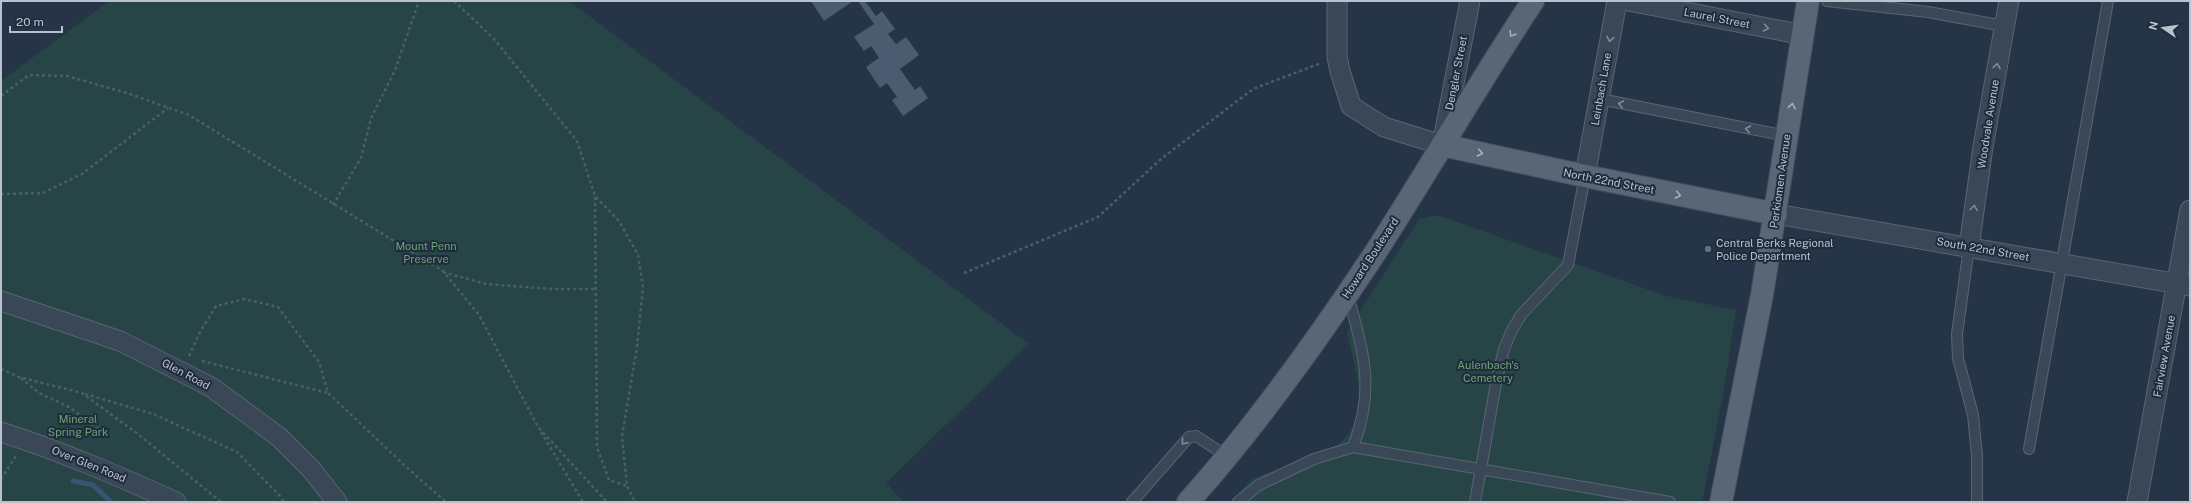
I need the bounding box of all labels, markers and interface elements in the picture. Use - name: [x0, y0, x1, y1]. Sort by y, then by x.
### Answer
- street label: Laurel Street: [1683, 6, 1751, 30]
- scale bar: [10, 8, 62, 34]
- north arrow: [2143, 8, 2183, 48]
- text: 20 m: [16, 15, 44, 29]
- text: N: [2146, 20, 2160, 31]
- one-way arrow: [1763, 23, 1770, 32]
- one-way arrow: [1509, 30, 1517, 37]
- street label: Dengler Street: [1443, 35, 1469, 111]
- one-way arrow: [1606, 36, 1615, 42]
- street label: Leinbach Lane: [1589, 52, 1613, 126]
- one-way arrow: [1992, 63, 2001, 69]
- street label: Woodvale Avenue: [1975, 79, 2001, 169]
- one-way arrow: [1618, 100, 1624, 108]
- one-way arrow: [1787, 103, 1796, 109]
- one-way arrow: [1745, 125, 1751, 134]
- street label: Perkiomen Avenue: [1767, 133, 1793, 229]
- one-way arrow: [1477, 149, 1484, 157]
- street label: North 22nd Street: [1562, 166, 1656, 196]
- one-way arrow: [1675, 190, 1681, 198]
- one-way arrow: [1969, 205, 1978, 211]
- street label: Howard Boulevard: [1339, 215, 1401, 301]
- street label: South 22nd Street: [1936, 235, 2030, 263]
- place label: Central Berks Regional Police Department: [1716, 237, 1834, 262]
- park label: Mount Penn Preserve: [395, 240, 457, 265]
- marker: Central Berks Regional Police Department: [1703, 244, 1713, 254]
- street label: Fairview Avenue: [2151, 314, 2177, 398]
- street label: Glen Road: [160, 356, 212, 392]
- park label: Aulenbach's Cemetery: [1457, 359, 1519, 384]
- park label: Mineral Spring Park: [48, 413, 108, 438]
- one-way arrow: [1181, 438, 1188, 445]
- street label: Over Glen Road: [50, 444, 128, 484]

